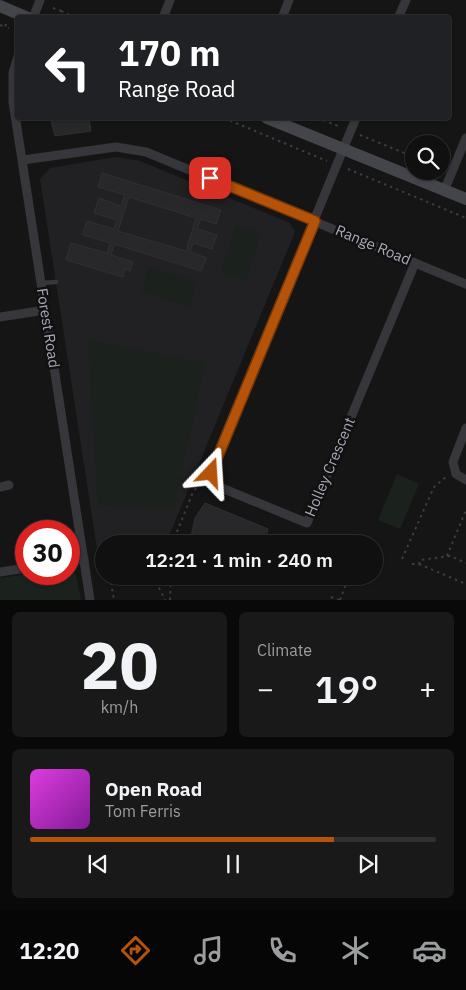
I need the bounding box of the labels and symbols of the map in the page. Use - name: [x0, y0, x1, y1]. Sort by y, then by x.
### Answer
- pin: [189, 157, 231, 199]
- street label: Range Road: [333, 220, 414, 269]
- street label: Forest Road: [33, 287, 64, 369]
- street label: Holley Crescent: [300, 414, 359, 519]
- position arrow: [184, 446, 236, 498]
- speed limit sign: 30: [15, 520, 80, 585]

